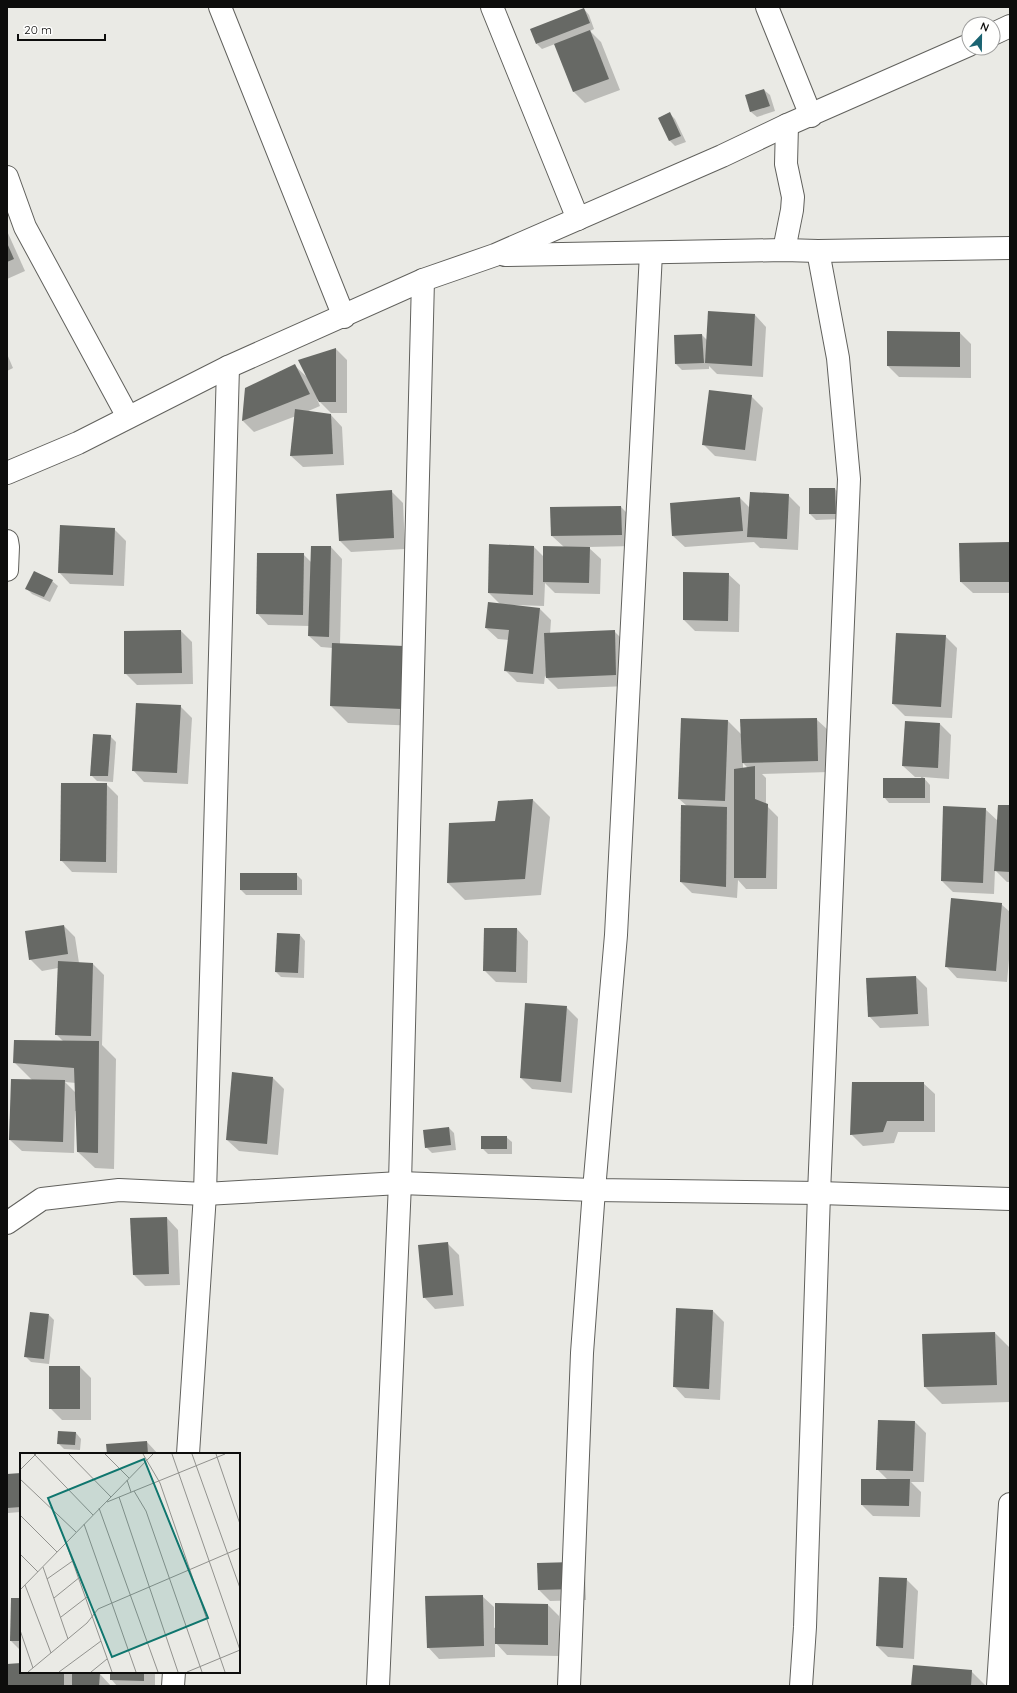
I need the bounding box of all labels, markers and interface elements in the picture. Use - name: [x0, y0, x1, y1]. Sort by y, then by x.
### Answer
- scale bar: [18, 16, 105, 42]
- north arrow: [961, 16, 1001, 56]
- text: N: [978, 19, 991, 35]
- text: 20 m: [24, 22, 52, 37]
- inset map: [20, 1453, 240, 1673]

